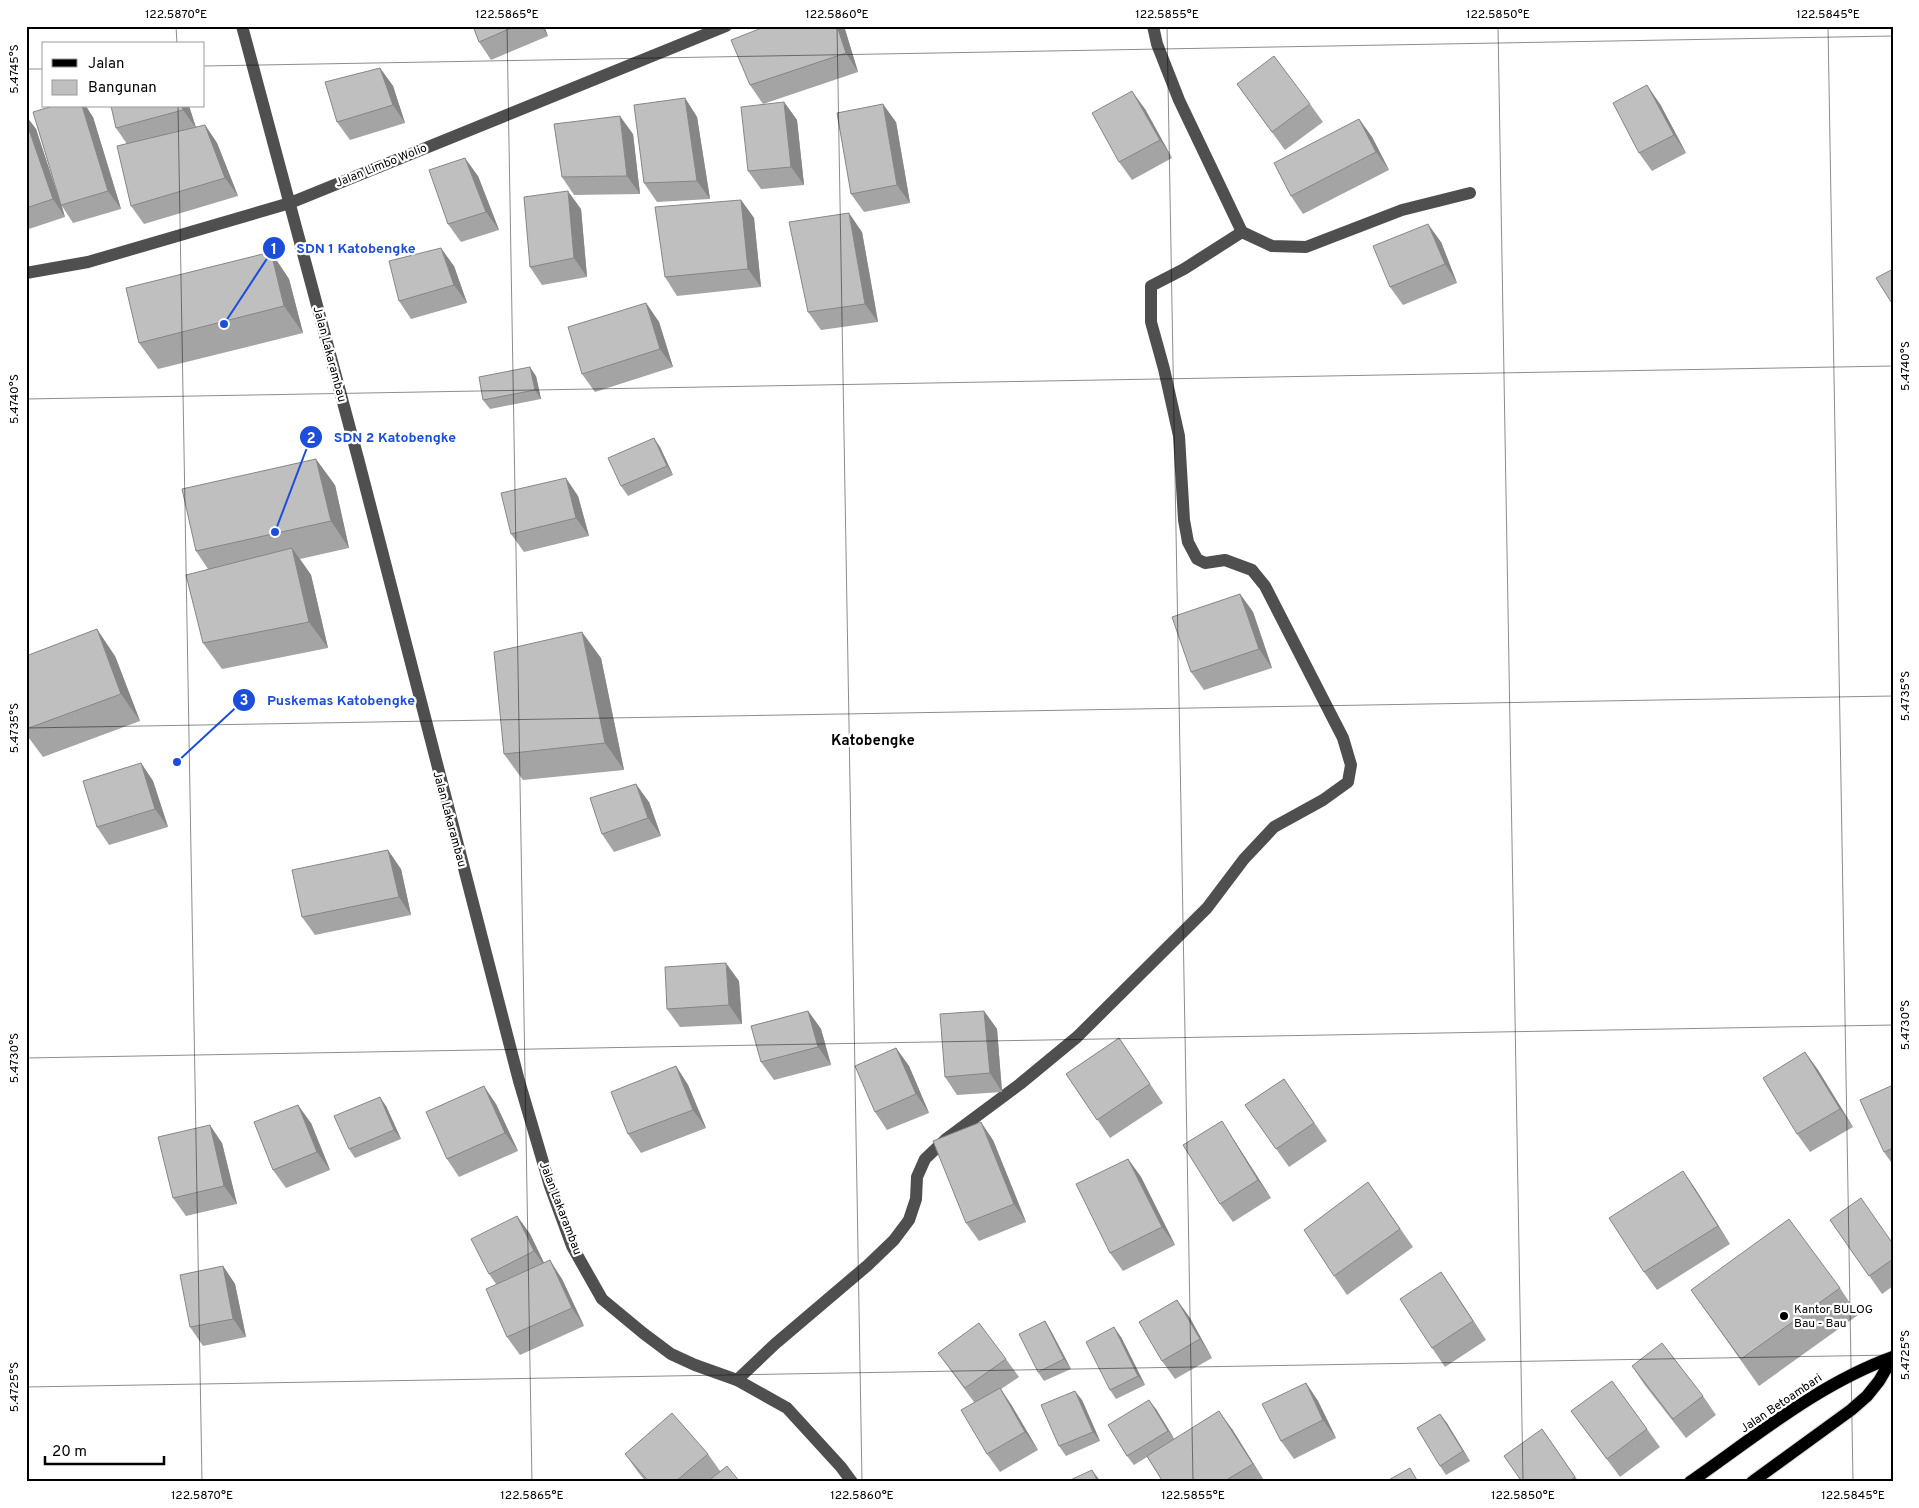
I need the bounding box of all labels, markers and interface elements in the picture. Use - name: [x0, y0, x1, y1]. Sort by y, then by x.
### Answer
- text: 122.5870°E: [145, 7, 207, 23]
- text: 122.5865°E: [475, 7, 539, 23]
- text: 122.5860°E: [805, 7, 869, 23]
- text: 122.5855°E: [1135, 7, 1199, 23]
- text: 122.5850°E: [1466, 7, 1530, 23]
- text: 122.5845°E: [1796, 7, 1860, 23]
- legend: [42, 42, 205, 108]
- text: 5.4745°S: [7, 44, 23, 94]
- text: Jalan: [88, 55, 125, 74]
- text: Bangunan: [88, 79, 157, 98]
- street label: Jalan Limbo Wolio: [333, 140, 430, 192]
- callout: SDN 1 Katobengke: [261, 234, 426, 263]
- text: 1: [271, 241, 277, 260]
- text: SDN 1 Katobengke: [296, 241, 416, 258]
- street label: Jalan Lakarambau: [309, 305, 350, 404]
- text: 5.4740°S: [1898, 341, 1914, 391]
- text: 5.4740°S: [7, 374, 23, 424]
- callout: SDN 2 Katobengke: [299, 423, 466, 452]
- text: 2: [306, 430, 316, 449]
- text: SDN 2 Katobengke: [334, 430, 456, 447]
- text: 5.4735°S: [1898, 671, 1914, 721]
- callout: Puskemas Katobengke: [232, 685, 425, 714]
- text: 3: [240, 692, 249, 711]
- text: Puskemas Katobengke: [267, 693, 415, 710]
- text: 5.4735°S: [7, 703, 23, 753]
- district label: Katobengke: [831, 732, 915, 751]
- street label: Jalan Lakarambau: [429, 770, 470, 869]
- text: 5.4730°S: [1898, 1000, 1914, 1050]
- text: 5.4730°S: [7, 1033, 23, 1083]
- street label: Jalan Lakarambau: [535, 1159, 585, 1257]
- place label: Kantor BULOG Bau - Bau: [1794, 1302, 1873, 1332]
- marker: Kantor BULOG Bau - Bau: [1778, 1310, 1790, 1322]
- text: 5.4725°S: [1898, 1330, 1914, 1380]
- text: 5.4725°S: [7, 1362, 23, 1412]
- street label: Jalan Betoambari: [1738, 1371, 1826, 1437]
- scale bar: [45, 1433, 164, 1465]
- text: 20 m: [52, 1443, 87, 1462]
- text: 122.5870°E: [171, 1488, 233, 1504]
- text: 122.5865°E: [500, 1488, 564, 1504]
- text: 122.5860°E: [830, 1488, 894, 1504]
- text: 122.5855°E: [1161, 1488, 1225, 1504]
- text: 122.5850°E: [1491, 1488, 1555, 1504]
- text: 122.5845°E: [1821, 1488, 1885, 1504]

